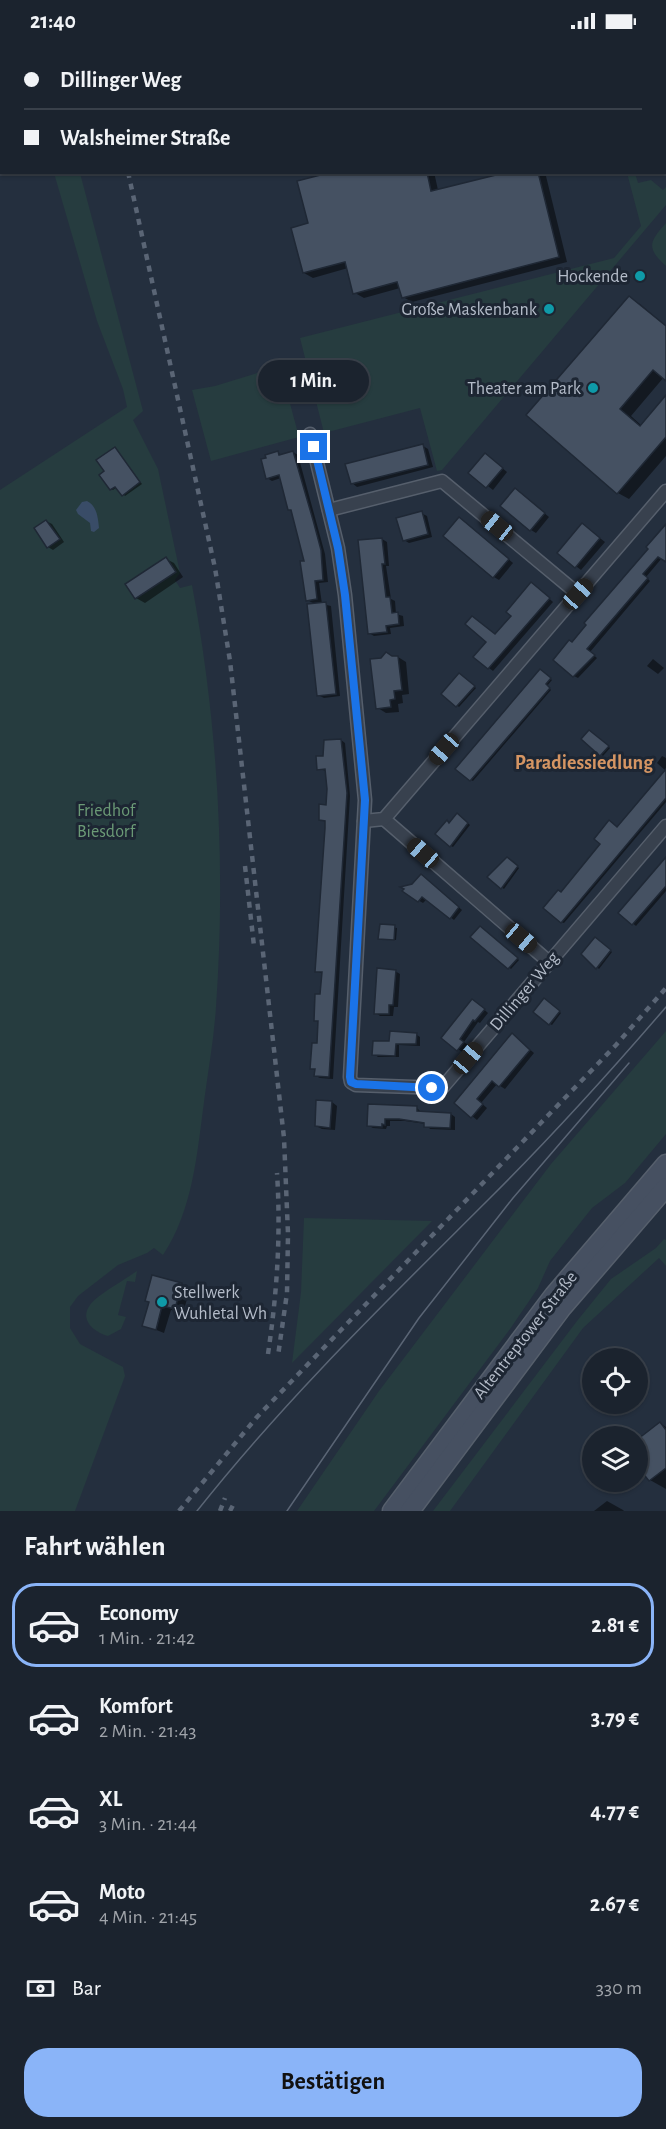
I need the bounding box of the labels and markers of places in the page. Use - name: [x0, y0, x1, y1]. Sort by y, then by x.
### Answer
- place label: Hockende: [557, 268, 628, 286]
- marker: Hockende: [633, 269, 647, 283]
- place label: Große Maskenbank: [401, 301, 538, 319]
- marker: Große Maskenbank: [542, 302, 556, 316]
- place label: Theater am Park: [467, 380, 582, 398]
- marker: Theater am Park: [586, 381, 600, 395]
- place label: Stellwerk Wuhletal Wh: [174, 1284, 267, 1323]
- marker: Stellwerk Wuhletal Wh: [155, 1295, 169, 1309]

